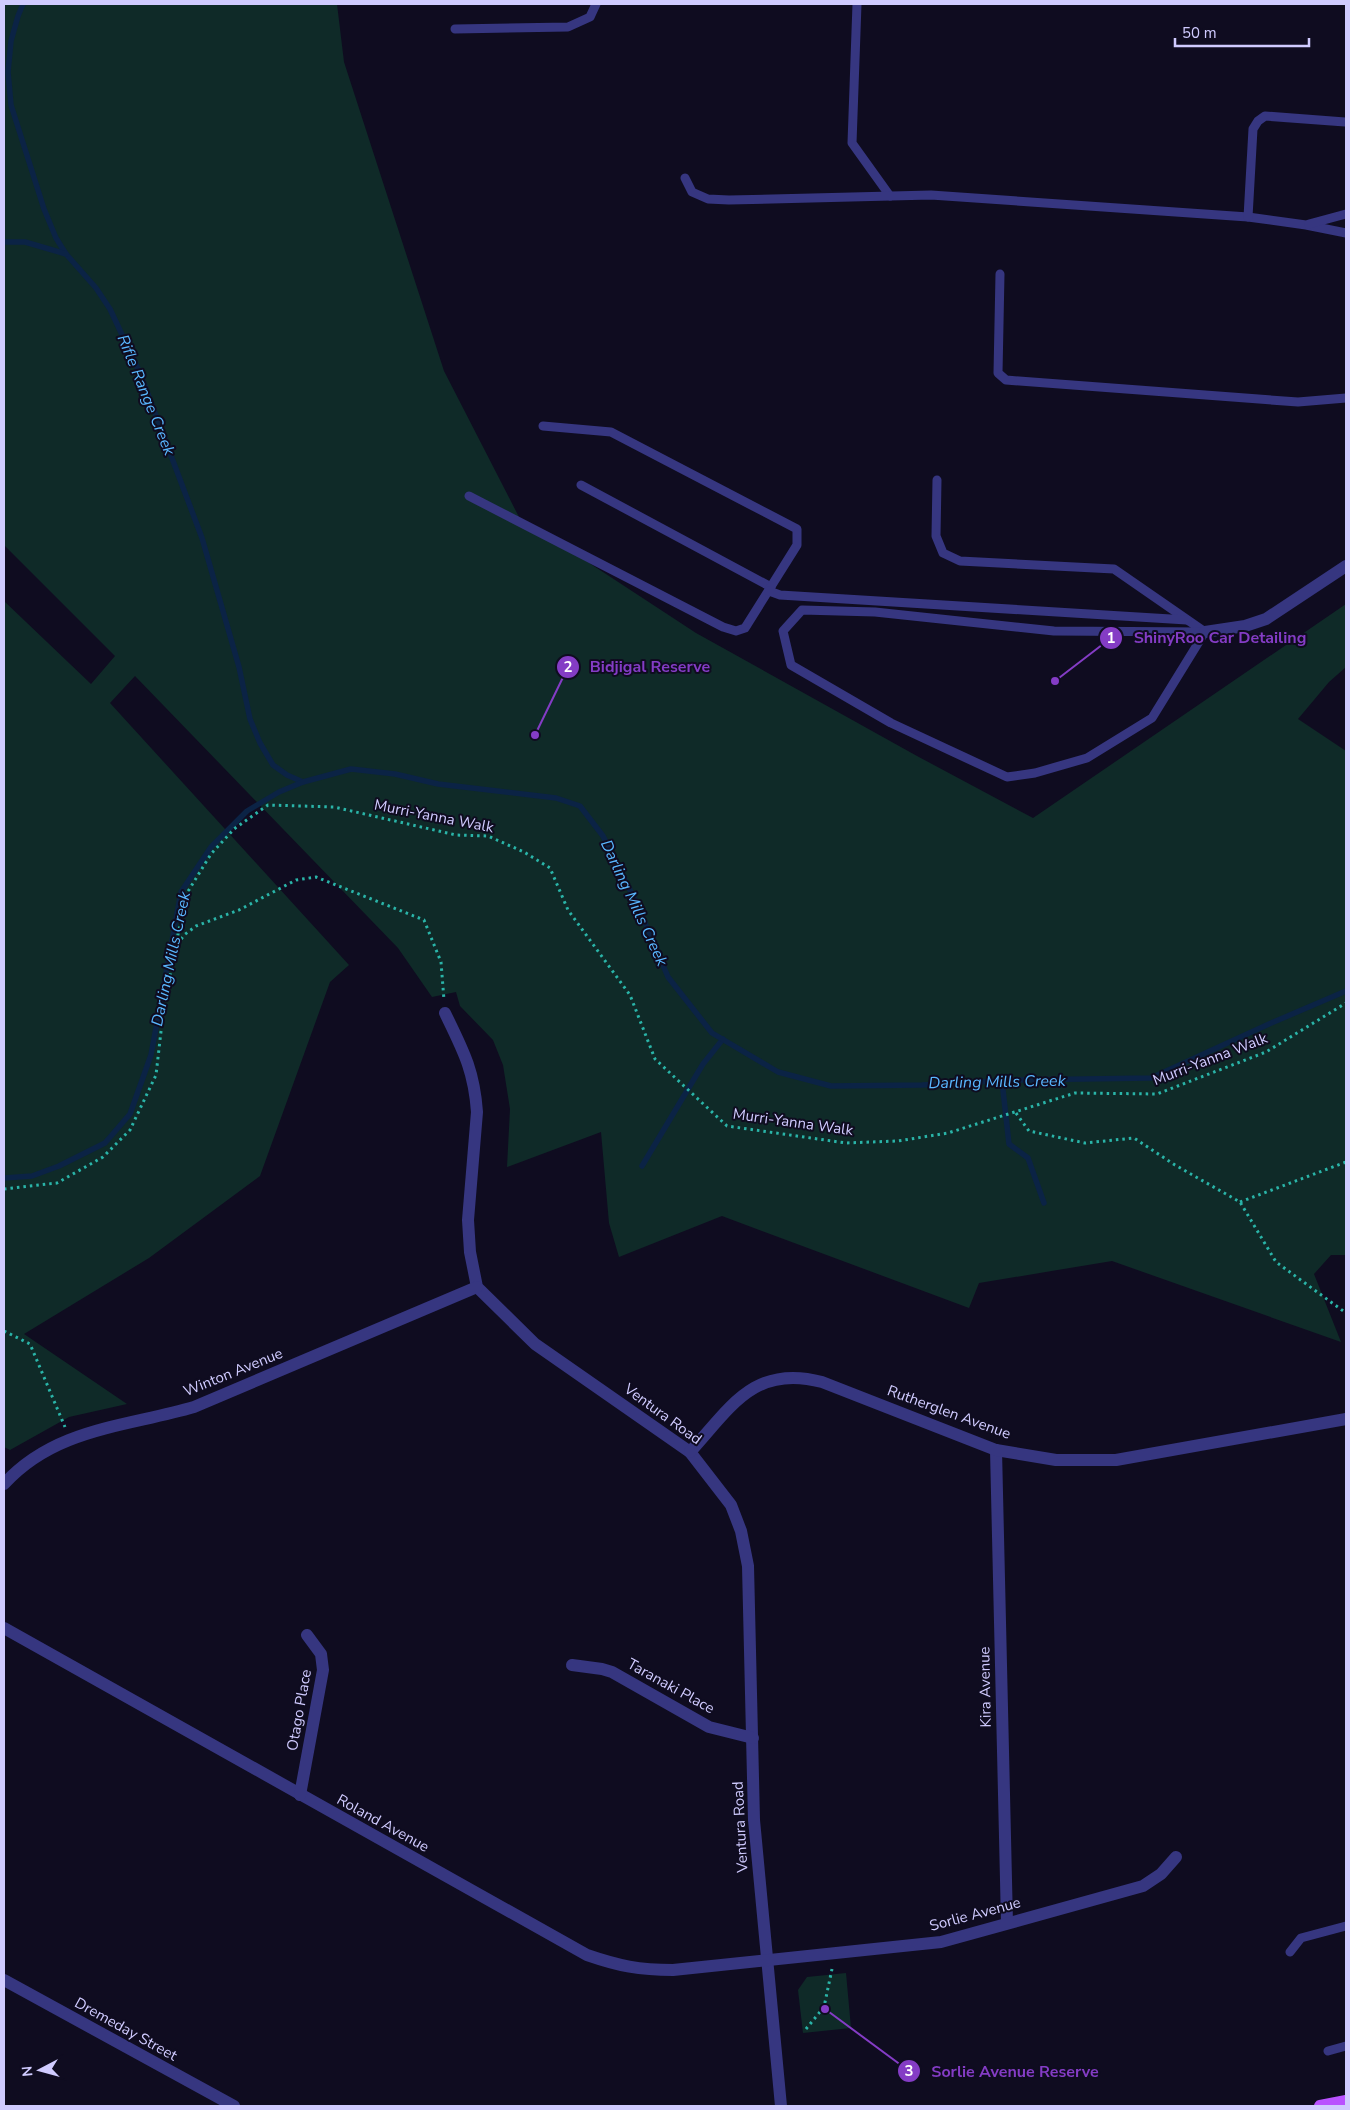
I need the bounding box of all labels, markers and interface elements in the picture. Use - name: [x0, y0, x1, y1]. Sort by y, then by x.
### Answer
- scale bar: [1175, 15, 1309, 47]
- text: 50 m: [1182, 23, 1217, 43]
- water label: Rifle Range Creek: [112, 331, 181, 460]
- callout: ShinyRoo Car Detailing: [1099, 622, 1317, 653]
- text: ShinyRoo Car Detailing: [1134, 627, 1306, 649]
- text: 1: [1106, 628, 1116, 648]
- callout: Bidjigal Reserve: [555, 651, 721, 682]
- text: Bidjigal Reserve: [590, 656, 711, 678]
- text: 2: [563, 657, 573, 677]
- street label: Murri-Yanna Walk: [373, 795, 496, 837]
- water label: Darling Mills Creek: [595, 836, 673, 971]
- water label: Darling Mills Creek: [146, 889, 196, 1028]
- street label: Murri-Yanna Walk: [1150, 1028, 1271, 1090]
- water label: Darling Mills Creek: [928, 1070, 1067, 1094]
- street label: Murri-Yanna Walk: [732, 1104, 855, 1140]
- street label: Winton Avenue: [180, 1343, 286, 1401]
- street label: Ventura Road: [619, 1378, 706, 1449]
- street label: Rutherglen Avenue: [884, 1380, 1014, 1444]
- street label: Kira Avenue: [974, 1646, 996, 1728]
- street label: Taranaki Place: [624, 1654, 718, 1718]
- street label: Otago Place: [282, 1668, 316, 1752]
- street label: Ventura Road: [728, 1781, 752, 1874]
- street label: Roland Avenue: [333, 1789, 433, 1857]
- street label: Sorlie Avenue: [927, 1892, 1023, 1936]
- street label: Dremeday Street: [71, 1993, 181, 2066]
- north arrow: [15, 2045, 65, 2095]
- callout: Sorlie Avenue Reserve: [896, 2055, 1109, 2086]
- text: 3: [904, 2061, 914, 2081]
- text: Sorlie Avenue Reserve: [931, 2061, 1099, 2083]
- text: N: [18, 2065, 38, 2078]

